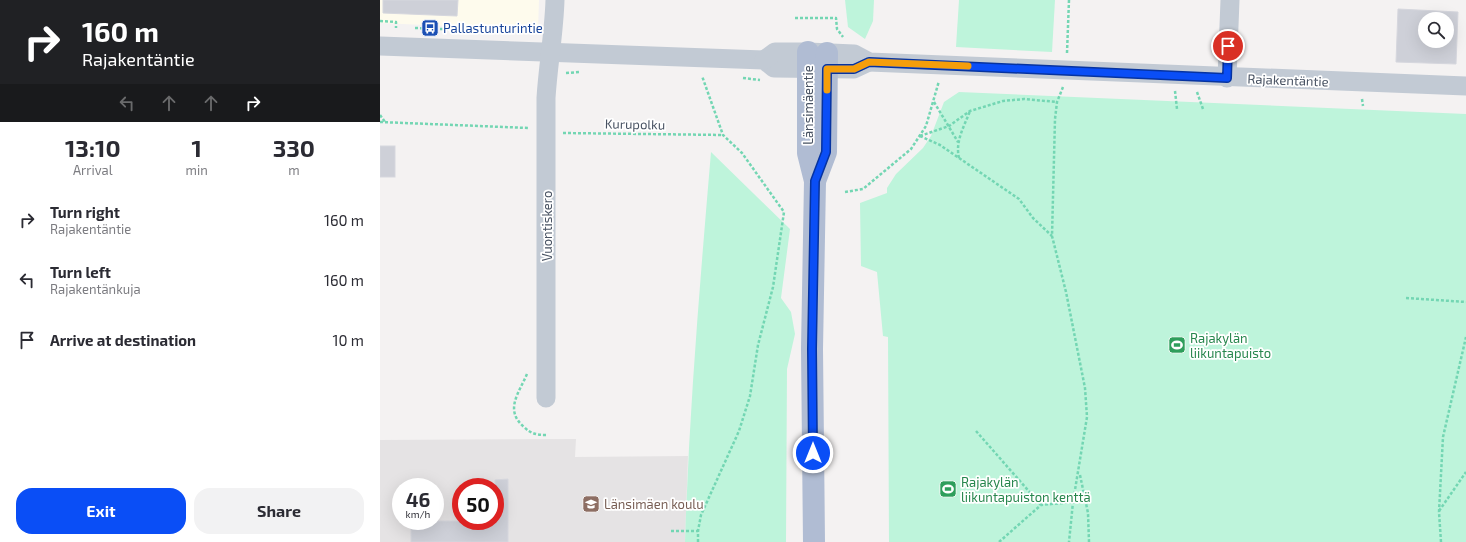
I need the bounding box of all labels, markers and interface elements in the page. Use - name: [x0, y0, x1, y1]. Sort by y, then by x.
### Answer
- map controls: [1418, 12, 1454, 48]
- button: search: [1418, 12, 1454, 48]
- text: 160 m: [82, 14, 159, 48]
- icon: right: [16, 16, 68, 68]
- bus stop icon: Pallastunturintie: [420, 18, 440, 38]
- place label: Pallastunturintie: [443, 20, 543, 36]
- pin: [1211, 29, 1245, 63]
- icon: arrive: [1217, 35, 1239, 57]
- text: Rajakentäntie: [82, 48, 195, 70]
- street label: Länsimäentie: [800, 65, 816, 145]
- street label: Rajakentäntie: [1247, 71, 1329, 89]
- icon: left: [116, 92, 138, 114]
- icon: ahead: [158, 92, 180, 114]
- icon: ahead: [200, 92, 222, 114]
- icon: right: [242, 92, 264, 114]
- street label: Kurupolku: [605, 115, 665, 133]
- text: 13:10: [65, 133, 121, 162]
- text: 1: [191, 133, 202, 162]
- text: 330: [273, 133, 315, 162]
- text: Arrival: [73, 162, 113, 178]
- text: min: [186, 162, 208, 178]
- text: m: [288, 162, 300, 178]
- street label: Vuontiskero: [539, 191, 555, 261]
- text: Turn right: [50, 203, 120, 221]
- icon: right: [16, 209, 38, 231]
- text: 160 m: [324, 211, 364, 229]
- text: Rajakentäntie: [50, 221, 131, 237]
- text: Turn left: [50, 263, 111, 281]
- icon: left: [16, 269, 38, 291]
- text: 160 m: [324, 271, 364, 289]
- text: Rajakentänkuja: [50, 281, 141, 297]
- icon: arrive: [16, 329, 38, 351]
- place label: Rajakylän liikuntapuisto: [1190, 330, 1271, 361]
- text: Arrive at destination: [50, 331, 196, 349]
- text: 10 m: [332, 331, 364, 349]
- sports icon: Rajakylän liikuntapuisto: [1167, 335, 1187, 355]
- position arrow: [792, 432, 834, 474]
- place label: Rajakylän liikuntapuiston kenttä: [961, 474, 1091, 505]
- speed limit sign: 50: [452, 478, 504, 530]
- sports icon: Rajakylän liikuntapuiston kenttä: [938, 479, 958, 499]
- text: 46: [406, 487, 430, 511]
- button: Exit: [16, 488, 186, 534]
- button: Share: [194, 488, 364, 534]
- school or university icon: Länsimäen koulu: [581, 494, 601, 514]
- place label: Länsimäen koulu: [604, 496, 704, 512]
- text: km/h: [406, 508, 430, 520]

